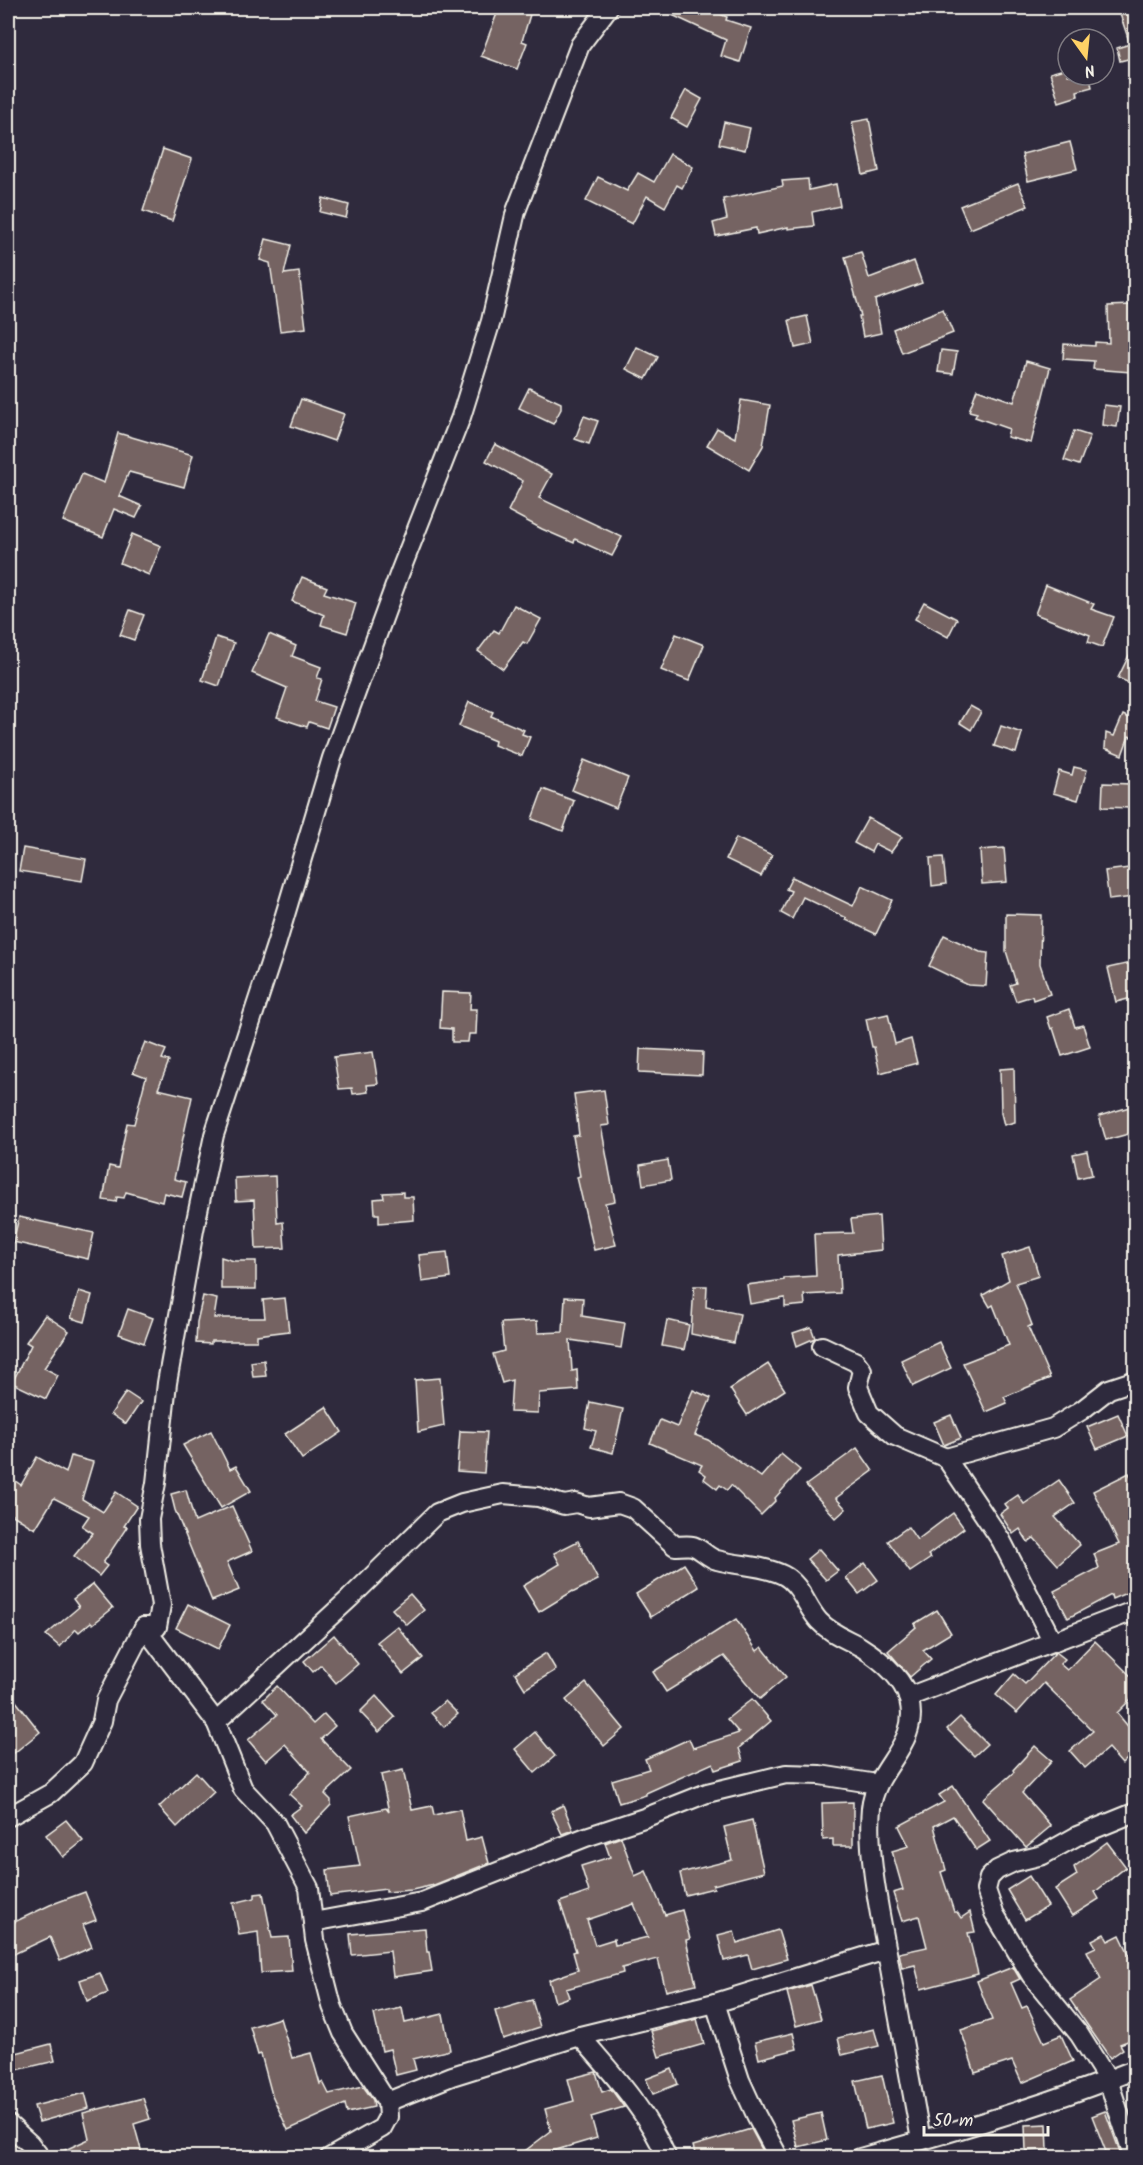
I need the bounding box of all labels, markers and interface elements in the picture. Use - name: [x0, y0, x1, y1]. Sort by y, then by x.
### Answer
- north arrow: [1056, 27, 1116, 87]
- text: N: [1081, 57, 1098, 83]
- scale bar: [924, 2099, 1048, 2137]
- text: 50 m: [933, 2107, 973, 2136]

